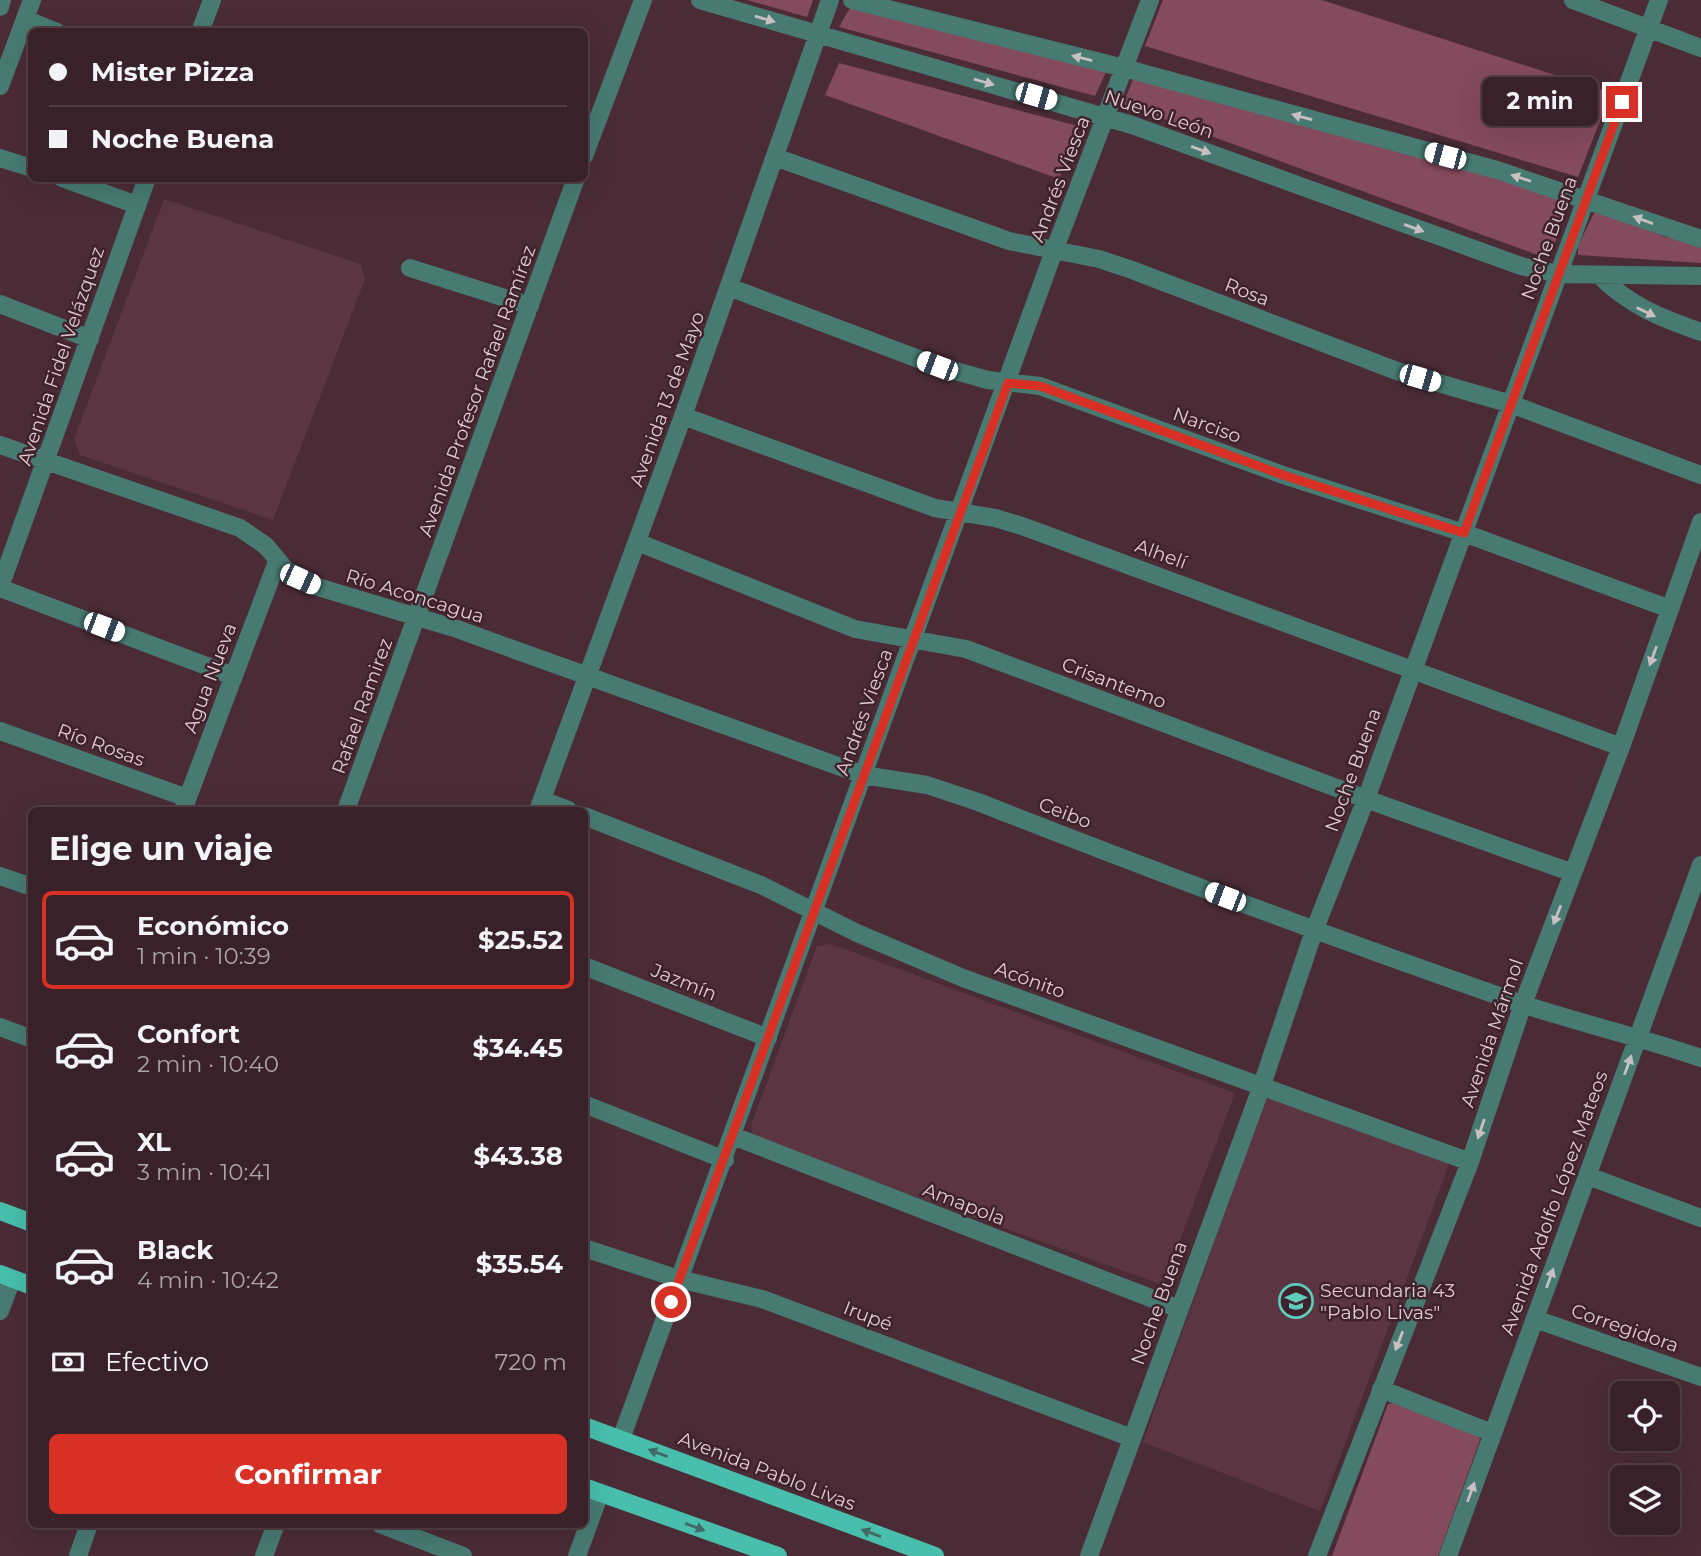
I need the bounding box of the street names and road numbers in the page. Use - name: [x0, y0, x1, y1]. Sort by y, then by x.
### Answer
- street label: Nuevo León: [1102, 85, 1216, 143]
- street label: Andrés Viesca: [1025, 113, 1095, 245]
- street label: Noche Buena: [1516, 173, 1582, 303]
- street label: Avenida Profesor Rafael Ramírez: [413, 242, 541, 540]
- street label: Avenida Fidel Velázquez: [13, 244, 109, 468]
- street label: Rosa: [1221, 273, 1273, 311]
- street label: Avenida 13 de Mayo: [625, 308, 709, 490]
- street label: Narciso: [1170, 402, 1244, 448]
- street label: Alhelí: [1132, 534, 1191, 574]
- street label: Río Aconcagua: [343, 564, 487, 628]
- street label: Agua Nueva: [178, 620, 242, 736]
- street label: Rafael Ramirez: [327, 635, 397, 777]
- street label: Andrés Viesca: [830, 646, 898, 778]
- street label: Crisantemo: [1058, 653, 1170, 714]
- street label: Noche Buena: [1320, 705, 1386, 835]
- street label: Río Rosas: [54, 719, 148, 771]
- street label: Ceibo: [1035, 793, 1095, 834]
- street label: Avenida Mármol: [1456, 956, 1528, 1110]
- street label: Acónito: [992, 957, 1068, 1003]
- street label: Jazmín: [647, 958, 720, 1006]
- street label: Avenida Adolfo López Mateos: [1495, 1068, 1613, 1338]
- street label: Amapola: [920, 1178, 1008, 1230]
- street label: Noche Buena: [1126, 1238, 1192, 1368]
- street label: Irupé: [840, 1296, 896, 1336]
- street label: Corregidora: [1568, 1299, 1682, 1357]
- street label: Avenida Pablo Livas: [675, 1427, 859, 1515]

